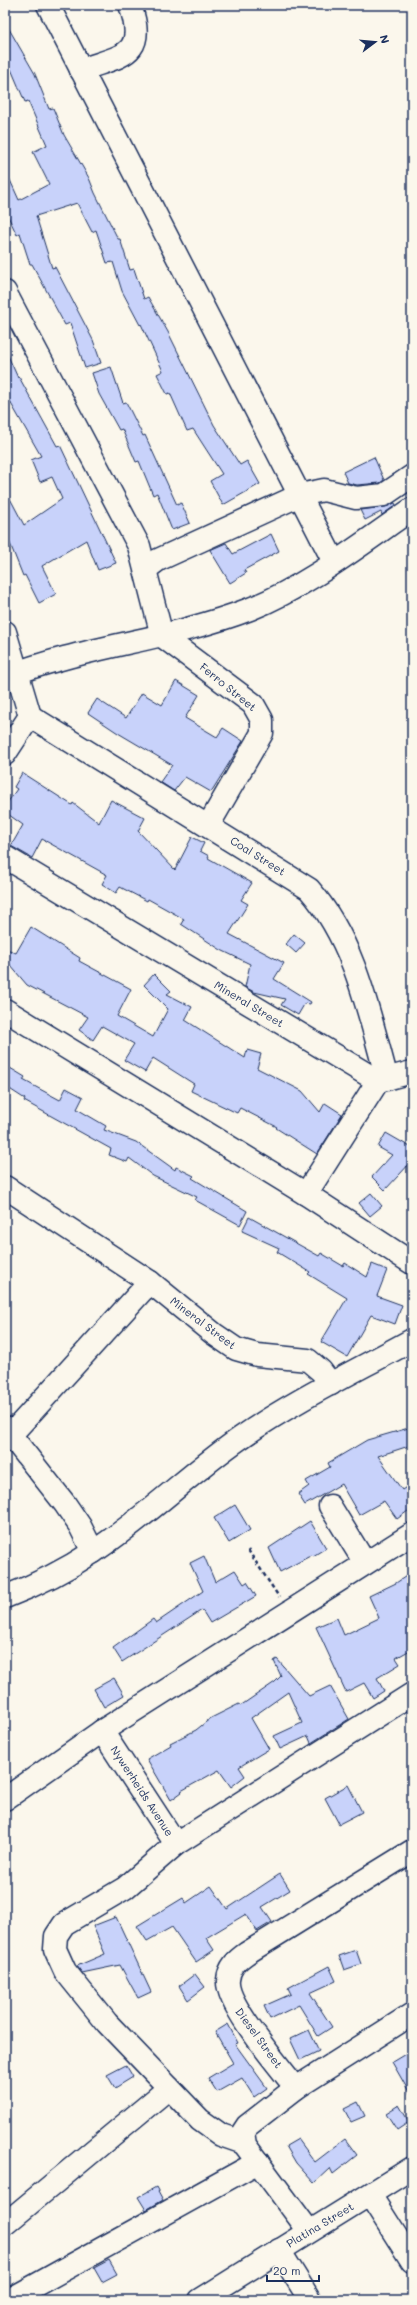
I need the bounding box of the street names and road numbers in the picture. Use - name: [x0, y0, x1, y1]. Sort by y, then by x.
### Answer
- street label: Ferro Street: [197, 659, 260, 714]
- street label: Coal Street: [228, 833, 289, 879]
- street label: Mineral Street: [212, 977, 287, 1030]
- street label: Mineral Street: [167, 1293, 239, 1352]
- street label: Nywerheids Avenue: [108, 1743, 177, 1839]
- street label: Diesel Street: [232, 2005, 286, 2071]
- street label: Platina Street: [283, 2198, 356, 2251]

